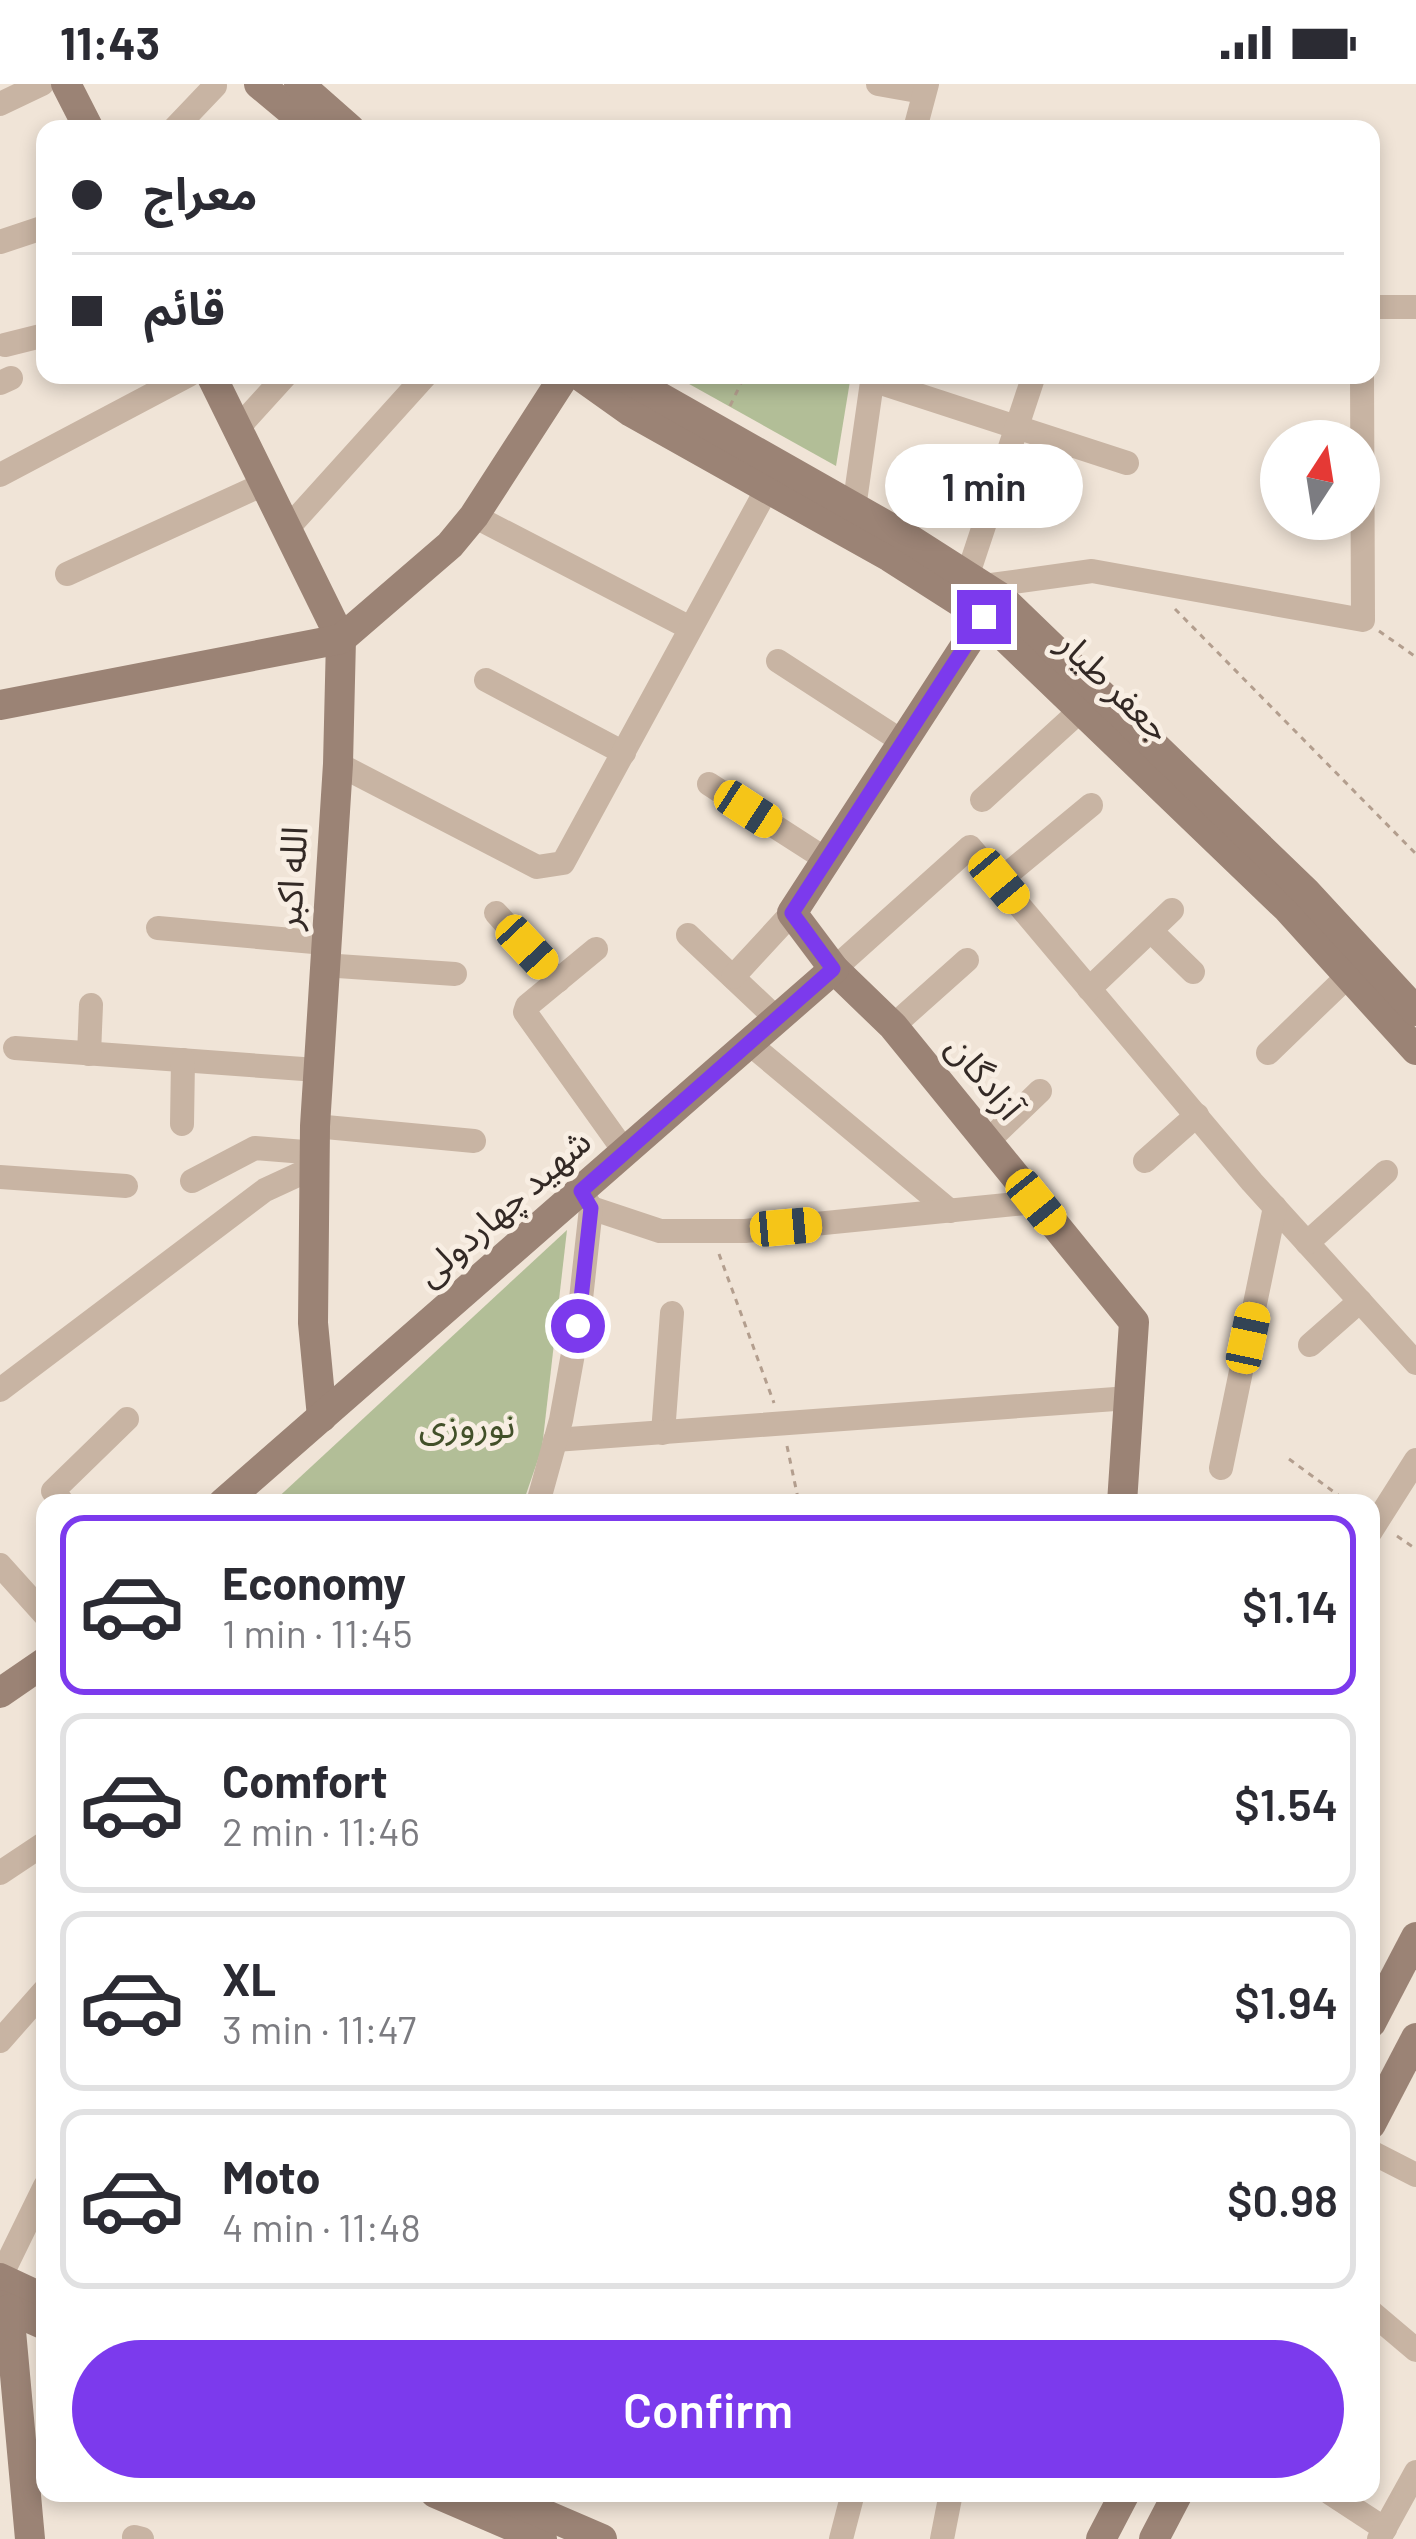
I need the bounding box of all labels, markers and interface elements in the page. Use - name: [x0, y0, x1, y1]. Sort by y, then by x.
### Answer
- text: 11:43: [60, 15, 160, 69]
- text: معراج: [144, 165, 257, 219]
- text: قائم: [144, 280, 225, 334]
- north arrow: [1260, 420, 1380, 540]
- map controls: [1260, 420, 1380, 540]
- callout: 1 min: [885, 443, 1083, 527]
- text: 1 min: [941, 462, 1027, 509]
- route end: [957, 590, 1011, 644]
- street label: جعفر طیار: [1048, 620, 1182, 751]
- car: [708, 774, 788, 844]
- street label: الله اکبر: [264, 825, 317, 932]
- car: [962, 842, 1036, 920]
- car: [489, 908, 565, 986]
- street label: آزادگان: [938, 1025, 1034, 1129]
- street label: شهید چهاردولی: [406, 1118, 601, 1297]
- car: [999, 1163, 1073, 1241]
- car: [749, 1206, 823, 1248]
- route start: [551, 1299, 605, 1353]
- car: [1223, 1299, 1273, 1377]
- park label: نوروزی: [419, 1402, 515, 1447]
- icon: car: [78, 1551, 186, 1659]
- text: Economy: [222, 1555, 406, 1609]
- text: $1.14: [1242, 1578, 1338, 1632]
- text: 1 min · 11:45: [222, 1609, 413, 1656]
- icon: car: [78, 1749, 186, 1857]
- text: Comfort: [222, 1753, 388, 1807]
- text: $1.54: [1234, 1776, 1338, 1830]
- text: 2 min · 11:46: [222, 1807, 420, 1854]
- icon: car: [78, 1947, 186, 2055]
- text: XL: [222, 1951, 276, 2005]
- text: $1.94: [1234, 1974, 1338, 2028]
- text: 3 min · 11:47: [222, 2005, 416, 2052]
- icon: car: [78, 2145, 186, 2253]
- text: Moto: [222, 2149, 320, 2203]
- text: $0.98: [1227, 2172, 1338, 2226]
- text: 4 min · 11:48: [222, 2203, 421, 2250]
- button: Confirm: [72, 2340, 1344, 2478]

